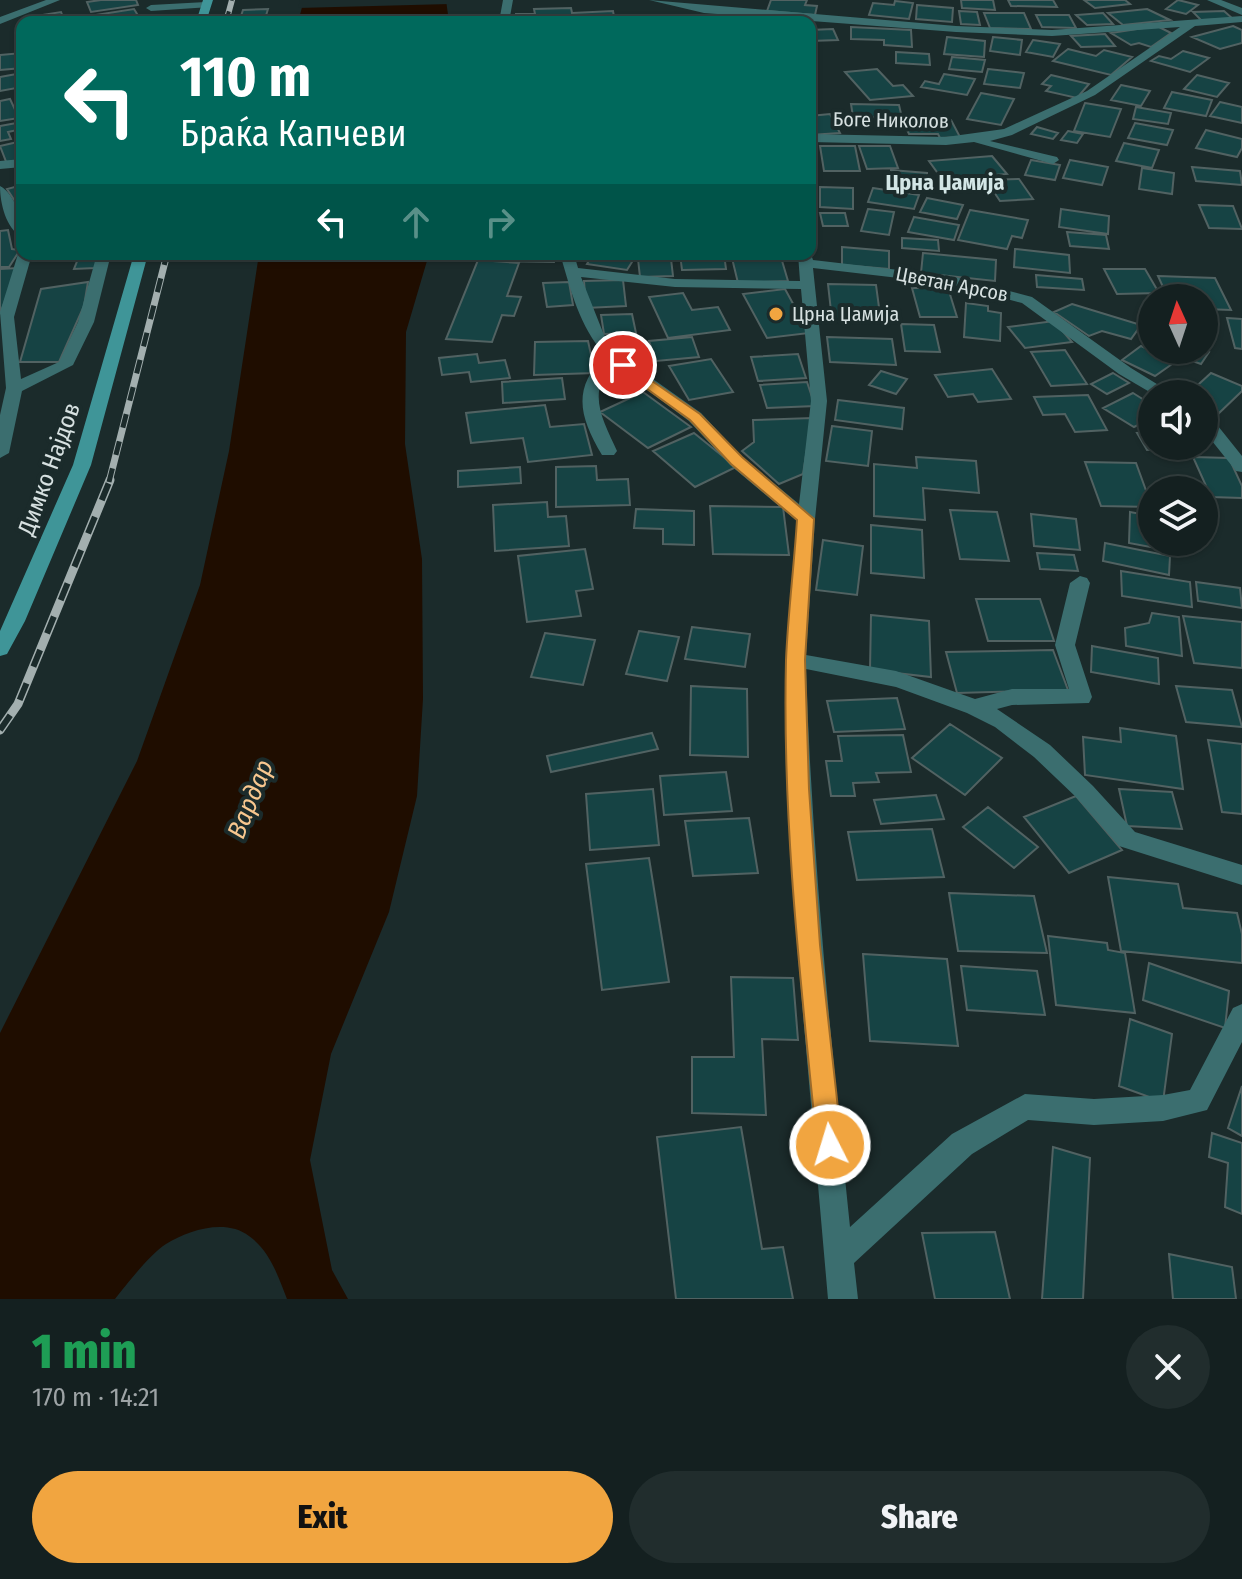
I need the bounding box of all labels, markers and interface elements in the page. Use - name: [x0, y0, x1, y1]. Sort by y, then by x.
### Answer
- text: 110 m: [180, 44, 311, 111]
- icon: left: [48, 48, 152, 152]
- street label: Боге Николов: [833, 107, 949, 133]
- text: Браќа Капчеви: [180, 112, 407, 156]
- district label: Црна Џамија: [886, 169, 1004, 196]
- icon: left: [310, 200, 354, 244]
- icon: ahead: [394, 200, 438, 244]
- icon: right: [478, 200, 522, 244]
- street label: Цветан Арсов: [894, 261, 1010, 307]
- north arrow: [1138, 284, 1218, 364]
- map controls: [1138, 284, 1218, 556]
- place label: Црна Џамија: [792, 302, 899, 326]
- marker: Црна Џамија: [767, 305, 785, 323]
- pin: [589, 331, 657, 399]
- icon: arrive: [601, 343, 645, 387]
- button: sound: [1138, 380, 1218, 460]
- street label: Димко Најдов: [12, 399, 86, 540]
- button: layers: [1138, 476, 1218, 556]
- water label: Вардар: [221, 755, 280, 843]
- position arrow: [788, 1103, 872, 1187]
- text: 1 min: [32, 1323, 136, 1381]
- button: close: [1126, 1325, 1210, 1409]
- text: 170 m · 14:21: [32, 1382, 159, 1413]
- button: Exit: [32, 1471, 613, 1563]
- button: Share: [629, 1471, 1210, 1563]

